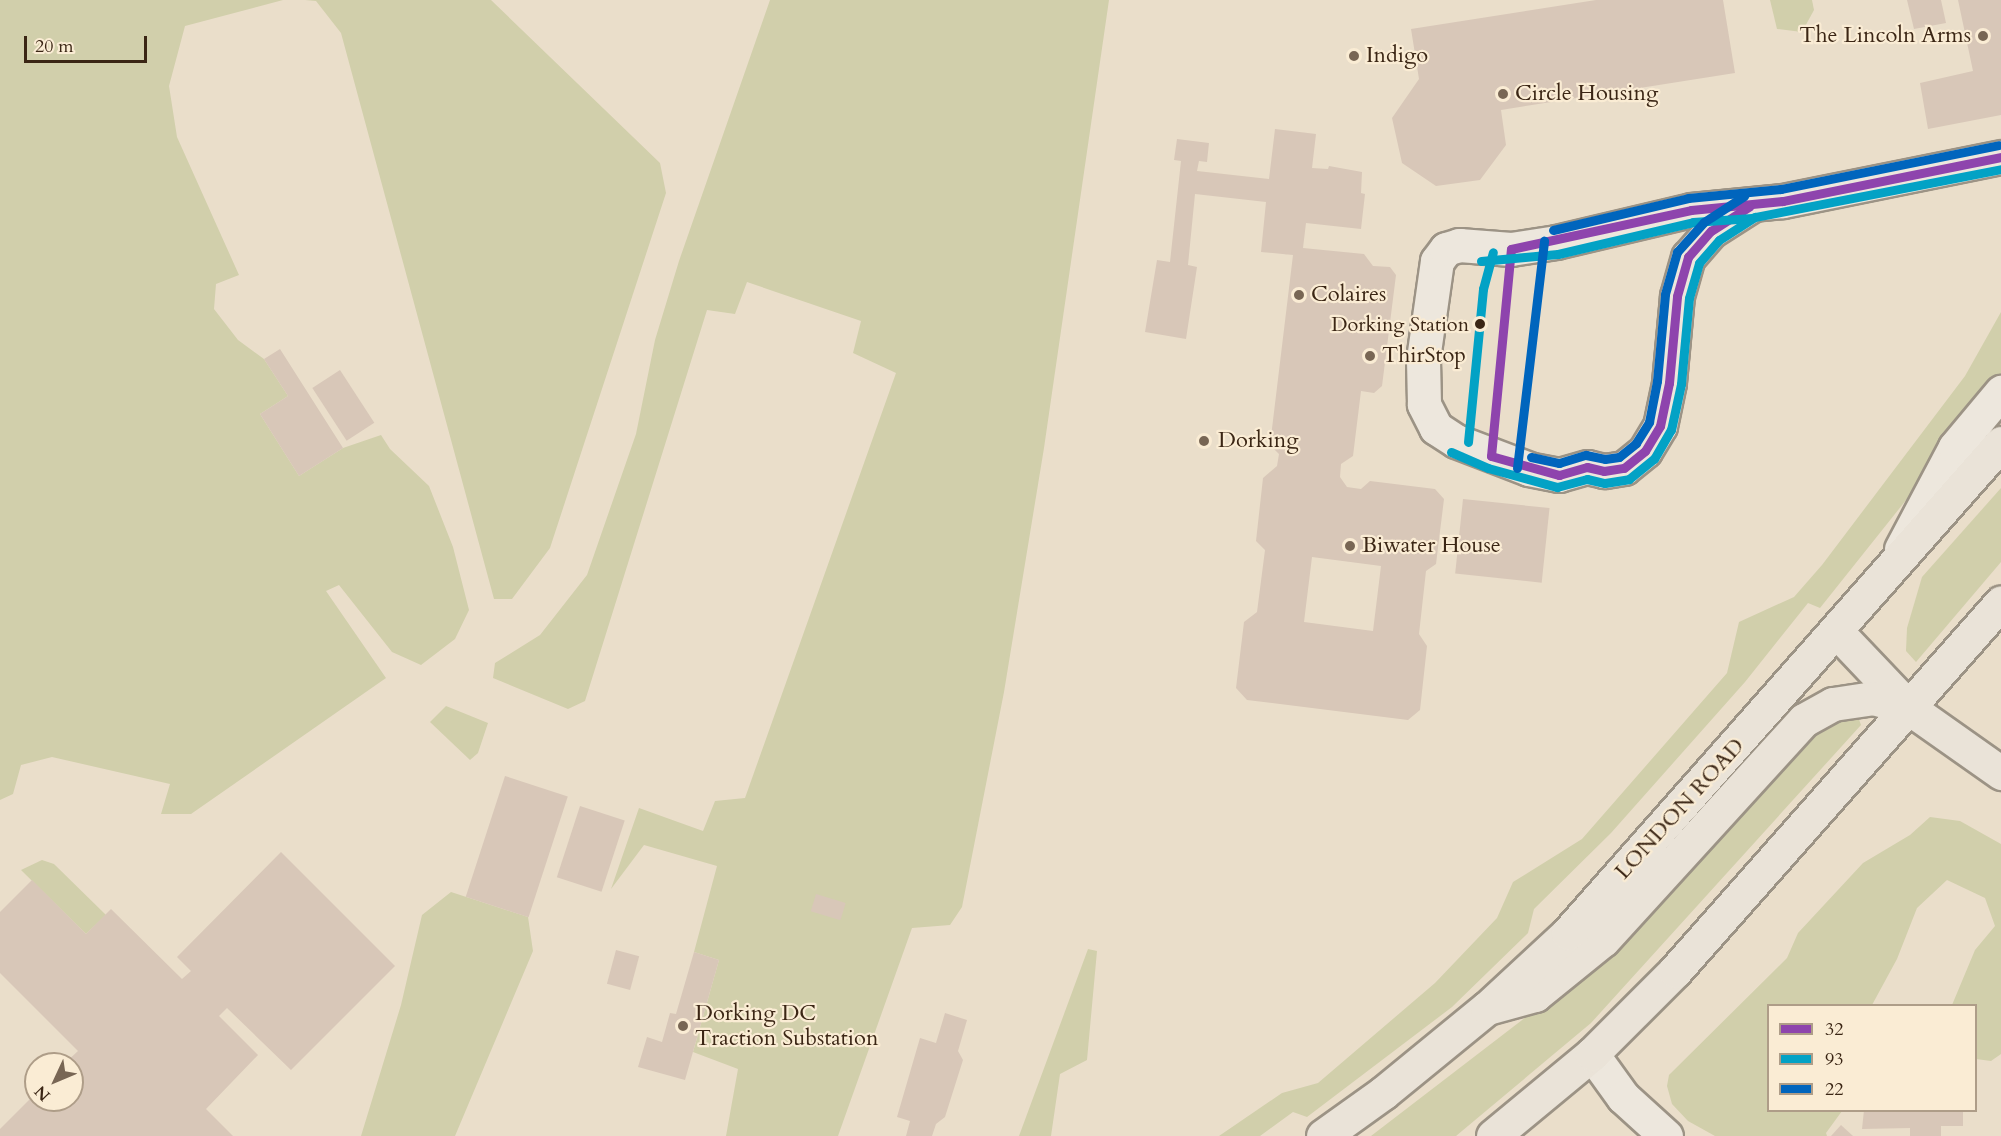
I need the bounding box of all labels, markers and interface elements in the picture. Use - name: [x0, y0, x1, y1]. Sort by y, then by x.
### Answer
- place label: The Lincoln Arms: [1799, 23, 1971, 49]
- scale bar: [27, 24, 150, 62]
- marker: The Lincoln Arms: [1976, 29, 1990, 43]
- text: 20 m: [35, 34, 74, 59]
- place label: Indigo: [1366, 43, 1428, 69]
- marker: Indigo: [1347, 49, 1361, 63]
- place label: Circle Housing: [1515, 81, 1658, 107]
- marker: Circle Housing: [1496, 87, 1510, 101]
- place label: Colaires: [1311, 282, 1386, 308]
- marker: Colaires: [1292, 288, 1306, 302]
- place label: Dorking Station: [1331, 312, 1469, 336]
- marker: Dorking Station: [1474, 318, 1486, 330]
- place label: ThirStop: [1382, 343, 1466, 369]
- marker: ThirStop: [1363, 349, 1377, 363]
- place label: Dorking: [1218, 428, 1299, 454]
- marker: Dorking: [1195, 432, 1213, 450]
- place label: Biwater House: [1362, 533, 1501, 559]
- marker: Biwater House: [1343, 539, 1357, 553]
- street label: LONDON ROAD: [1610, 733, 1750, 885]
- place label: Dorking DC Traction Substation: [695, 1000, 878, 1052]
- legend: [1767, 1004, 1977, 1112]
- text: 32: [1825, 1017, 1843, 1042]
- marker: Dorking DC Traction Substation: [676, 1019, 690, 1033]
- text: 93: [1825, 1047, 1843, 1072]
- north arrow: [24, 1052, 84, 1112]
- text: 22: [1825, 1077, 1843, 1102]
- text: N: [30, 1080, 55, 1106]

